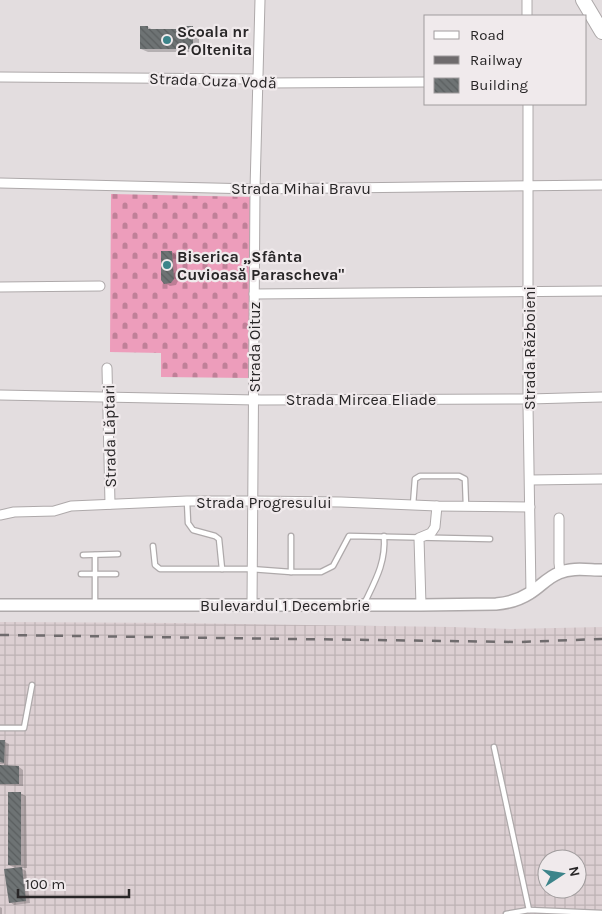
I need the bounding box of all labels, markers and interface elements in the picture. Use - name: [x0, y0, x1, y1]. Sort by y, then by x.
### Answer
- legend: [424, 15, 587, 105]
- place label: Scoala nr 2 Oltenita: [177, 22, 252, 59]
- text: Road: [470, 26, 505, 44]
- marker: Scoala nr 2 Oltenita: [161, 34, 173, 46]
- text: Railway: [470, 51, 522, 69]
- street label: Strada Cuza Vodă: [149, 69, 277, 92]
- text: Building: [470, 76, 528, 94]
- street label: Strada Mihai Bravu: [231, 179, 371, 198]
- place label: Biserica „Sfânta Cuvioasă Parascheva": [177, 247, 344, 284]
- marker: Biserica „Sfânta Cuvioasă Parascheva": [161, 259, 173, 271]
- street label: Strada Războieni: [520, 286, 539, 410]
- street label: Strada Oituz: [245, 302, 264, 392]
- street label: Strada Lăptari: [99, 384, 120, 488]
- street label: Strada Mircea Eliade: [286, 390, 436, 409]
- street label: Strada Progresului: [196, 493, 332, 512]
- street label: Bulevardul 1 Decembrie: [200, 596, 370, 615]
- north arrow: [537, 849, 587, 899]
- text: N: [565, 865, 584, 878]
- scale bar: [18, 866, 129, 898]
- text: 100 m: [25, 875, 65, 893]

